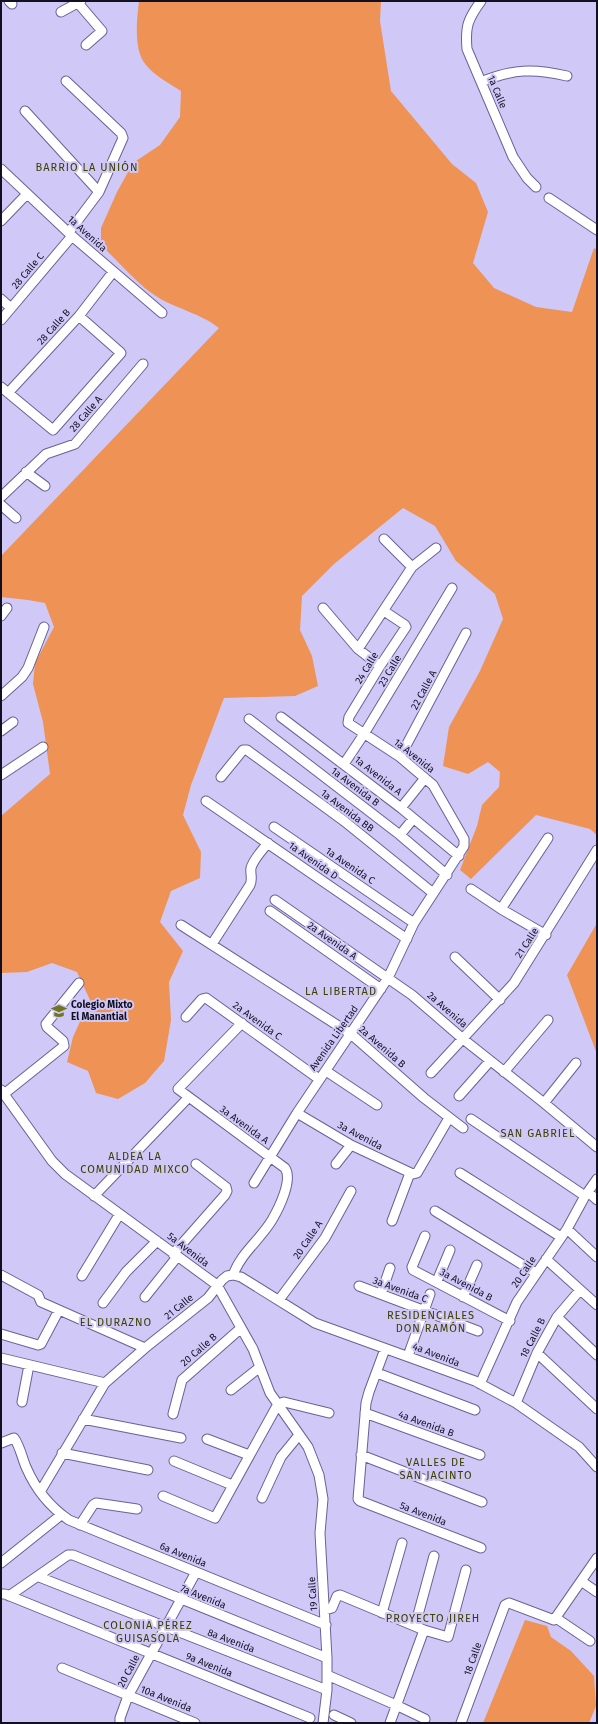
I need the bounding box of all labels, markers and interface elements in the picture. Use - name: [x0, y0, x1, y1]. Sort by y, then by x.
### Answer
- street label: 1a Calle: [485, 74, 509, 110]
- district label: BARRIO LA UNIÓN: [36, 160, 138, 174]
- street label: 1a Avenida: [65, 213, 109, 255]
- street label: 28 Calle C: [9, 250, 47, 292]
- street label: 28 Calle B: [35, 307, 73, 347]
- street label: 28 Calle A: [67, 393, 105, 434]
- street label: 24 Calle: [353, 650, 381, 686]
- street label: 23 Calle: [376, 653, 404, 689]
- street label: 22 Calle A: [409, 668, 440, 712]
- street label: 1a Avenida: [391, 736, 437, 776]
- street label: 1a Avenida A: [352, 754, 404, 798]
- street label: 1a Avenida B: [329, 765, 381, 809]
- street label: 1a Avenida BB: [318, 787, 376, 835]
- street label: 1a Avenida D: [286, 840, 340, 882]
- street label: 1a Avenida C: [323, 845, 377, 887]
- street label: 2a Avenida A: [305, 920, 359, 963]
- street label: 21 Calle: [513, 926, 541, 960]
- district label: LA LIBERTAD: [305, 985, 377, 998]
- street label: 2a Avenida: [425, 989, 469, 1031]
- place label: Colegio Mixto El Manantial: [71, 999, 133, 1023]
- street label: 2a Avenida C: [230, 999, 284, 1043]
- school or university icon: Colegio Mixto El Manantial: [50, 1002, 68, 1020]
- street label: Avenida Libertad: [307, 1003, 361, 1073]
- street label: 2a Avenida B: [356, 1023, 408, 1071]
- street label: 3a Avenida A: [217, 1103, 271, 1147]
- street label: 3a Avenida: [335, 1119, 385, 1153]
- district label: SAN GABRIEL: [501, 1127, 575, 1140]
- district label: ALDEA LA COMUNIDAD MIXCO: [80, 1150, 190, 1176]
- street label: 20 Calle A: [291, 1218, 325, 1261]
- street label: 5a Avenida: [165, 1230, 211, 1270]
- street label: 20 Calle: [509, 1254, 539, 1290]
- street label: 3a Avenida B: [438, 1266, 494, 1304]
- street label: 3a Avenida C: [371, 1275, 429, 1306]
- street label: 21 Calle: [162, 1292, 196, 1322]
- district label: RESIDENCIALES DON RAMÓN: [387, 1309, 475, 1335]
- district label: EL DURAZNO: [80, 1316, 152, 1329]
- street label: 18 Calle B: [518, 1316, 548, 1360]
- street label: 20 Calle B: [178, 1331, 220, 1369]
- street label: 4a Avenida: [411, 1341, 461, 1369]
- street label: 4a Avenida B: [397, 1408, 455, 1440]
- district label: VALLES DE SAN JACINTO: [399, 1456, 473, 1482]
- street label: 5a Avenida: [398, 1500, 448, 1528]
- street label: 6a Avenida: [158, 1540, 208, 1570]
- street label: 19 Calle: [306, 1576, 320, 1612]
- street label: 7a Avenida: [178, 1582, 228, 1612]
- district label: PROYECTO JIREH: [386, 1612, 480, 1625]
- district label: COLONIA PÉREZ GUISASOLA: [103, 1618, 193, 1645]
- street label: 8a Avenida: [206, 1626, 256, 1656]
- street label: 18 Calle: [461, 1641, 485, 1677]
- street label: 9a Avenida: [184, 1650, 234, 1680]
- street label: 20 Calle: [115, 1653, 143, 1689]
- street label: 10a Avenida: [139, 1683, 193, 1715]

